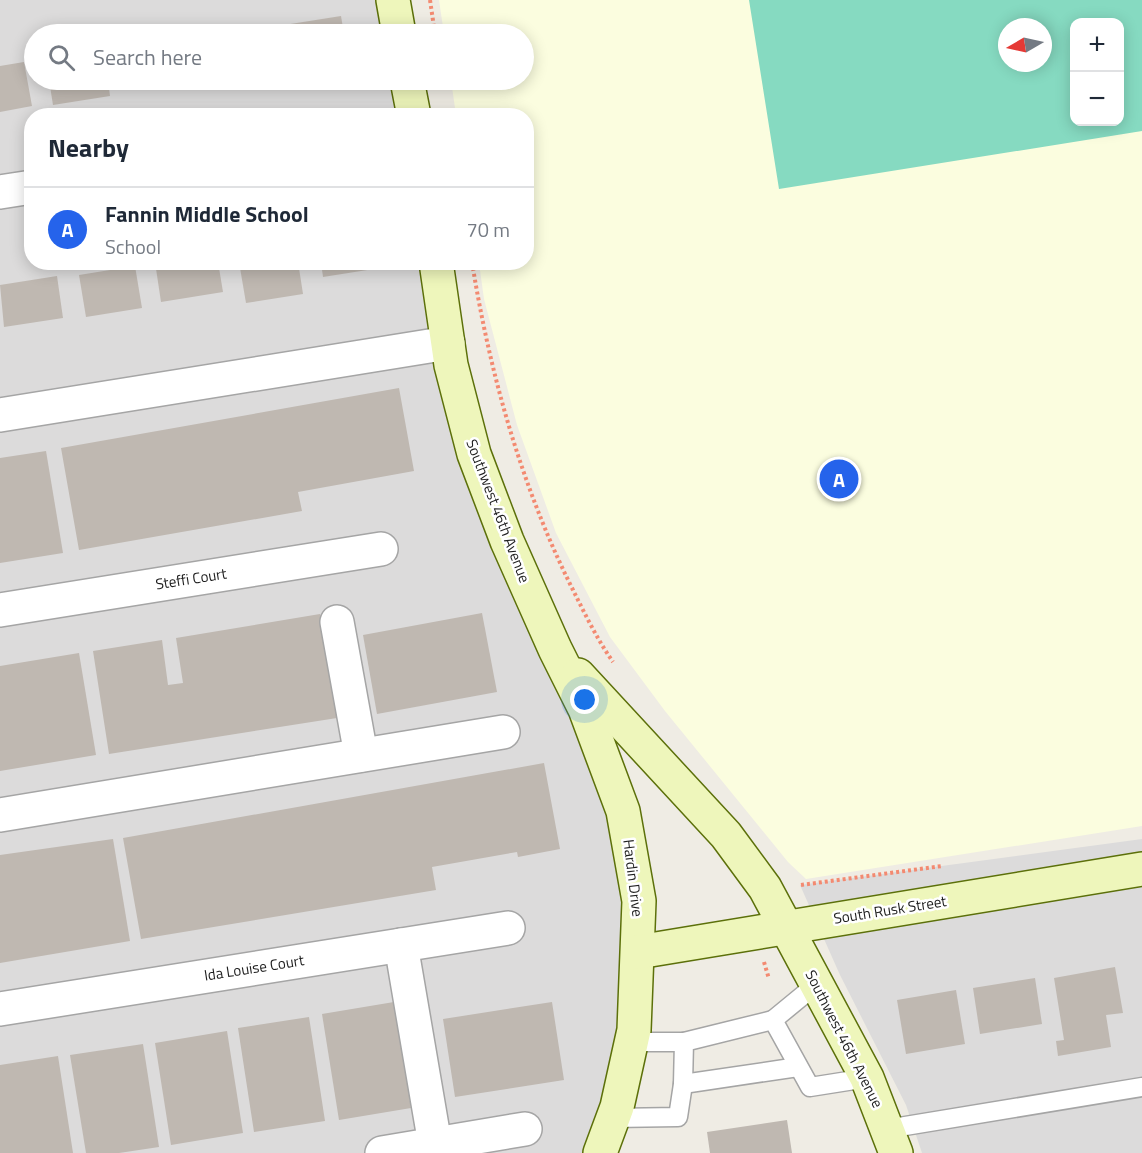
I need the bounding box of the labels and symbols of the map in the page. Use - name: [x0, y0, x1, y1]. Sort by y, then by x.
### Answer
- north arrow: [998, 18, 1052, 72]
- street label: Southwest 46th Avenue: [460, 436, 536, 586]
- pin: A: [820, 456, 858, 502]
- street label: Steffi Court: [154, 561, 229, 595]
- your location: [570, 685, 599, 714]
- street label: Hardin Drive: [617, 838, 650, 918]
- street label: South Rusk Street: [832, 889, 949, 930]
- street label: Ida Louise Court: [202, 948, 306, 987]
- street label: Southwest 46th Avenue: [800, 966, 889, 1112]

